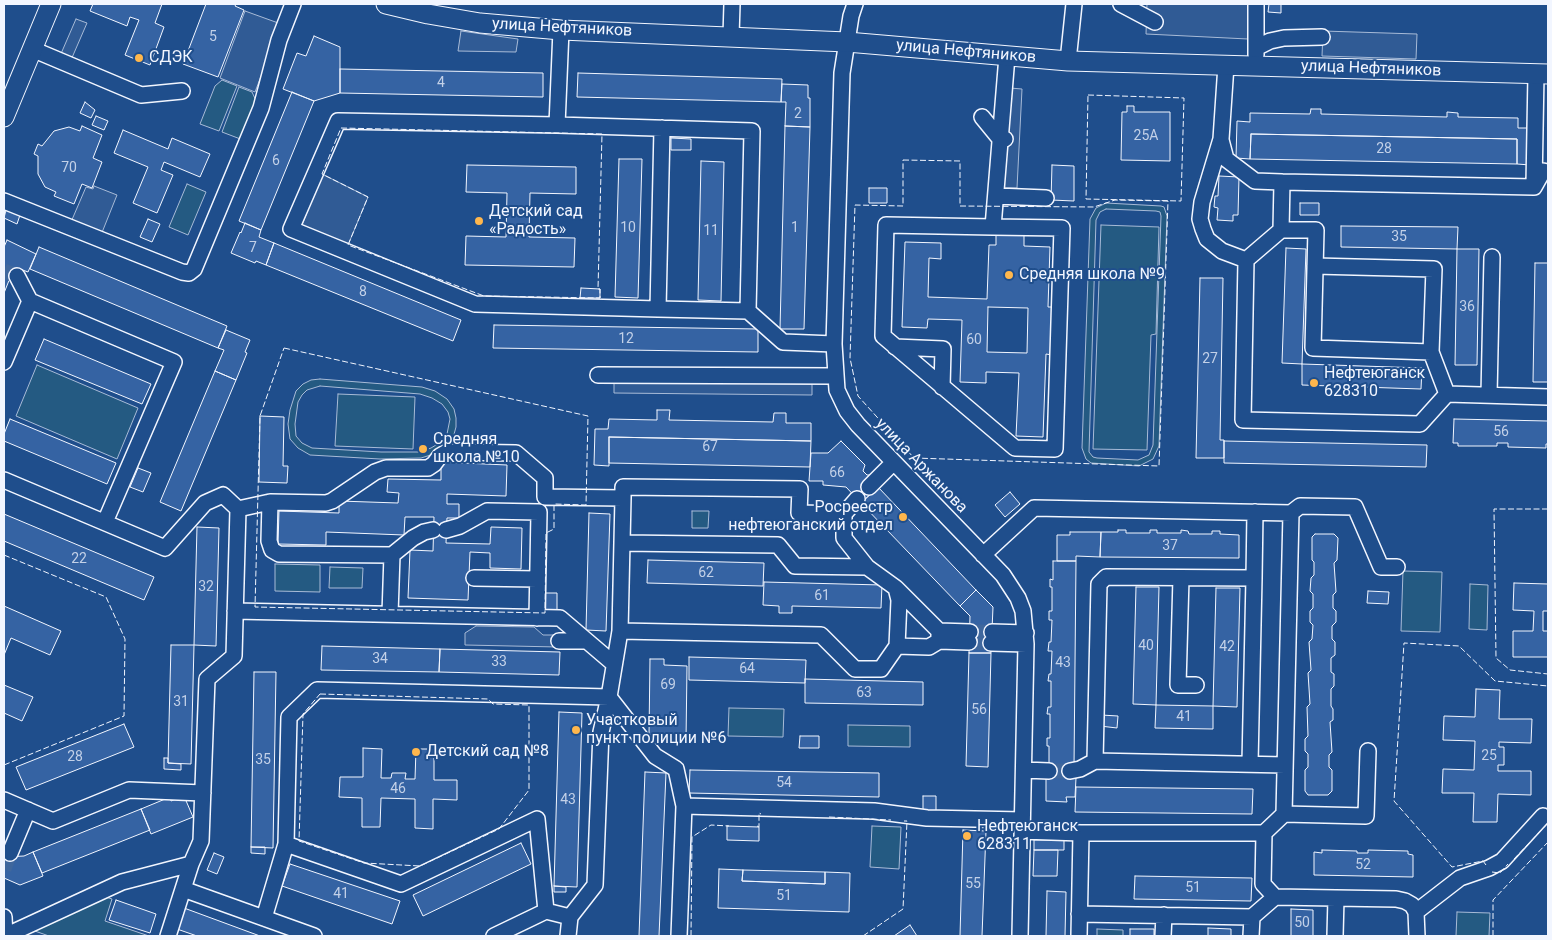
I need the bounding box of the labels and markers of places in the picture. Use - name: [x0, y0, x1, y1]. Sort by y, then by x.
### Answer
- place label: СДЭК: [149, 48, 193, 68]
- marker: СДЭК: [133, 52, 145, 64]
- place label: Детский сад «Радость»: [489, 202, 583, 240]
- marker: Детский сад «Радость»: [473, 215, 485, 227]
- place label: Средняя школа №9: [1019, 265, 1165, 285]
- marker: Средняя школа №9: [1003, 269, 1015, 281]
- place label: Нефтеюганск 628310: [1324, 364, 1425, 402]
- marker: Нефтеюганск 628310: [1308, 377, 1320, 389]
- place label: Средняя школа №10: [433, 430, 520, 468]
- marker: Средняя школа №10: [417, 443, 429, 455]
- place label: Росреестр нефтеюганский отдел: [728, 498, 893, 536]
- marker: Росреестр нефтеюганский отдел: [897, 511, 909, 523]
- place label: Участковый пункт полиции №6: [586, 711, 726, 749]
- marker: Участковый пункт полиции №6: [570, 724, 582, 736]
- place label: Детский сад №8: [426, 742, 549, 762]
- marker: Детский сад №8: [410, 746, 422, 758]
- place label: Нефтеюганск 628311: [977, 817, 1078, 855]
- marker: Нефтеюганск 628311: [961, 830, 973, 842]

